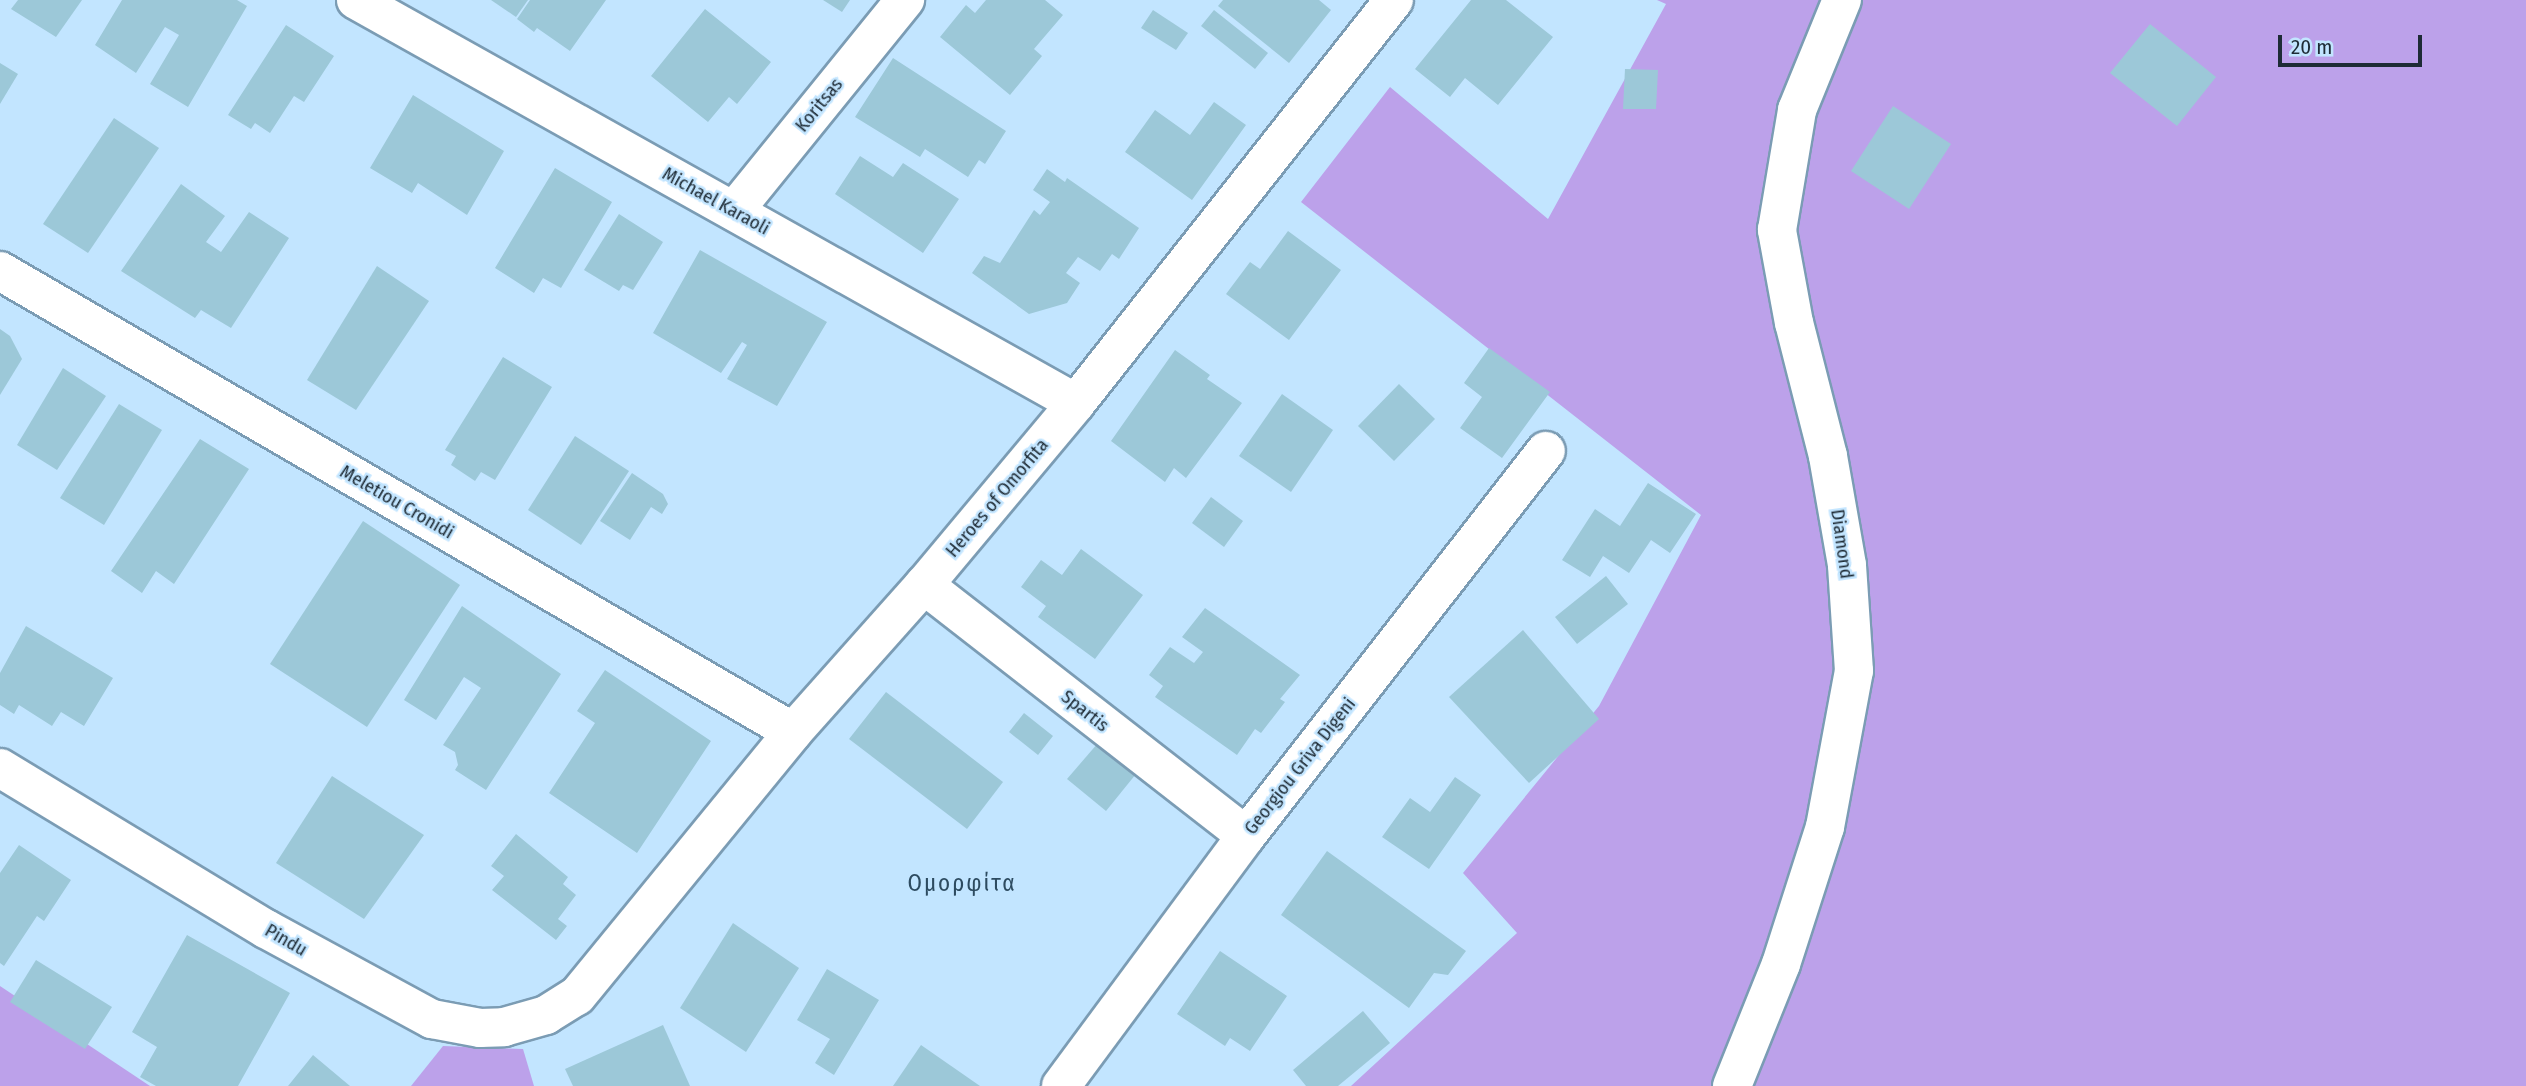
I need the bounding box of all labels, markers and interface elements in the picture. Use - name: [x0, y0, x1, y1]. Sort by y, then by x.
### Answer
- scale bar: [2281, 21, 2424, 65]
- text: 20 m: [2291, 34, 2332, 60]
- street label: Koritsas: [790, 73, 848, 137]
- street label: Michael Karaoli: [658, 162, 774, 240]
- street label: Heroes of Omorfita: [941, 434, 1053, 562]
- street label: Meletiou Cronidi: [336, 460, 458, 544]
- street label: Diamond: [1826, 508, 1858, 580]
- street label: Spartis: [1057, 685, 1113, 737]
- street label: Georgiou Griva Digeni: [1239, 693, 1361, 839]
- district label: Ομορφίτα: [908, 869, 1016, 897]
- street label: Pindu: [261, 919, 311, 961]

